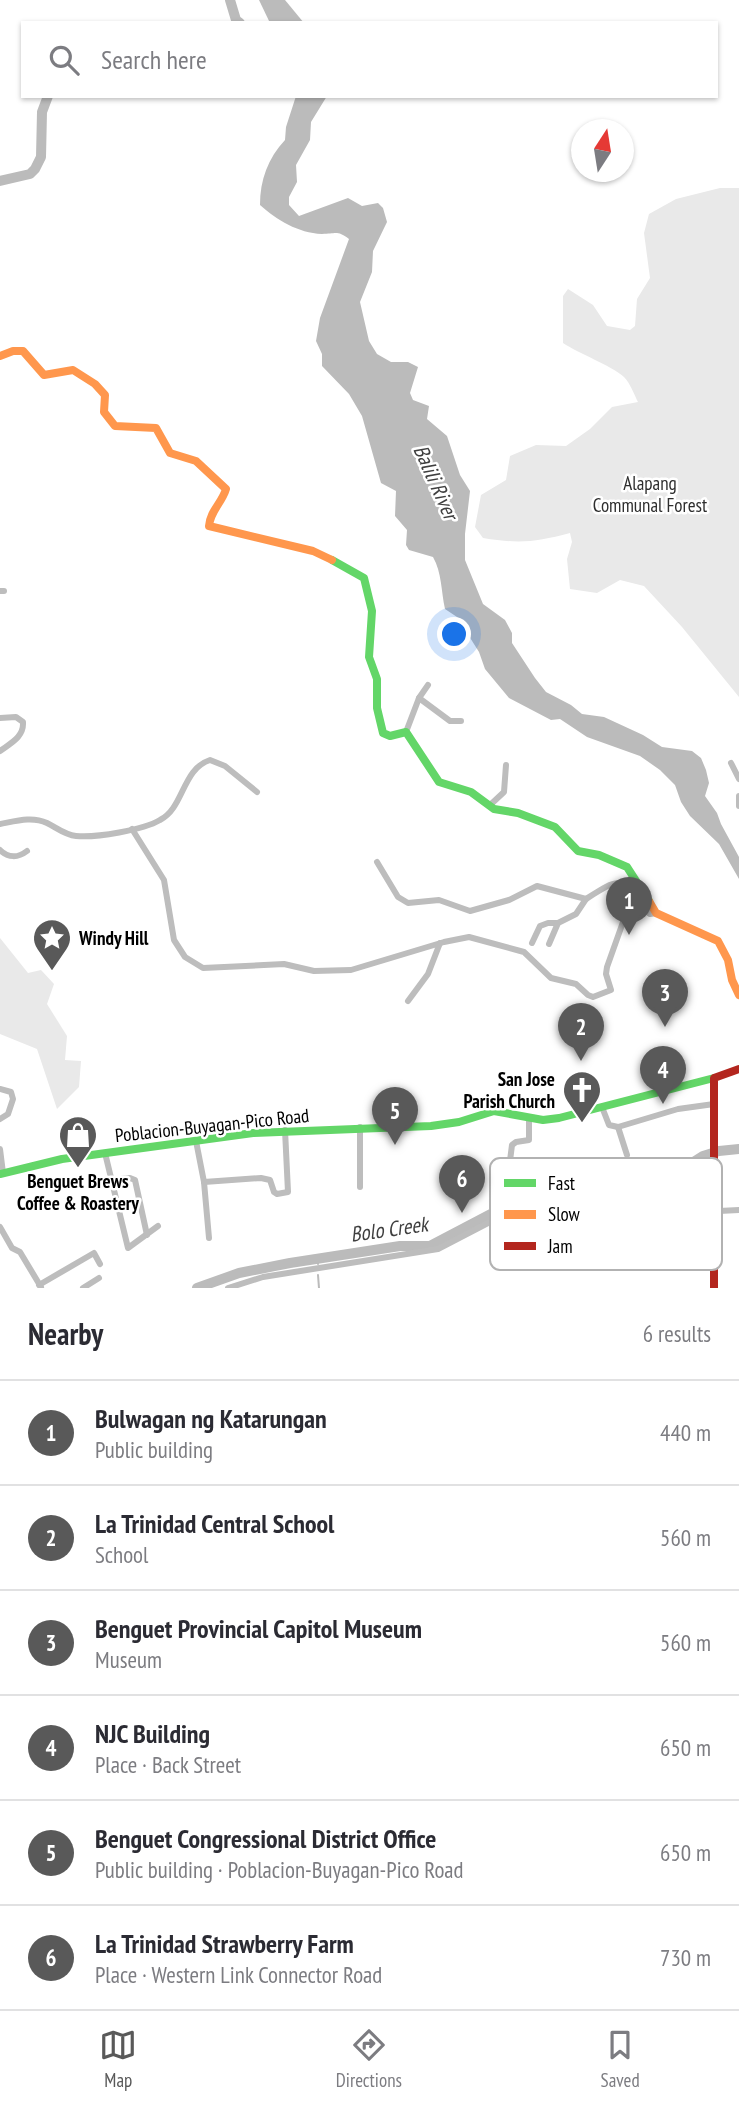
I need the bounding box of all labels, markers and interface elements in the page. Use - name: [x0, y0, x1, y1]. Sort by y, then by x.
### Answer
- search box: [21, 21, 718, 98]
- icon: search: [45, 41, 83, 79]
- text: Search here: [101, 43, 207, 76]
- north arrow: [571, 119, 634, 182]
- water label: Balili River: [408, 440, 466, 526]
- park label: Alapang Communal Forest: [593, 471, 708, 517]
- your location: [437, 617, 471, 651]
- pin: 1: [606, 877, 652, 935]
- place icon: Windy Hill: [31, 917, 73, 972]
- place label: Windy Hill: [78, 926, 149, 950]
- pin: 3: [642, 969, 688, 1027]
- pin: 2: [558, 1003, 604, 1061]
- pin: 4: [640, 1046, 686, 1104]
- place label: San Jose Parish Church: [463, 1067, 555, 1113]
- church icon: San Jose Parish Church: [561, 1069, 603, 1124]
- pin: 5: [372, 1087, 418, 1145]
- street label: Poblacion-Buyagan-Pico Road: [114, 1103, 310, 1147]
- shop icon: Benguet Brews Coffee & Roastery: [57, 1114, 99, 1169]
- pin: 6: [439, 1155, 485, 1213]
- legend: [490, 1158, 722, 1270]
- place label: Benguet Brews Coffee & Roastery: [17, 1169, 139, 1215]
- text: Fast: [548, 1171, 576, 1195]
- text: Slow: [548, 1202, 581, 1226]
- water label: Bolo Creek: [349, 1210, 432, 1248]
- text: Jam: [547, 1234, 573, 1258]
- text: Nearby: [28, 1314, 103, 1353]
- text: 6 results: [643, 1319, 711, 1348]
- text: Bulwagan ng Katarungan: [95, 1402, 327, 1435]
- text: 1: [46, 1418, 57, 1447]
- text: 440 m: [660, 1418, 711, 1447]
- text: Public building: [95, 1435, 213, 1464]
- text: La Trinidad Central School: [95, 1507, 334, 1540]
- text: 2: [46, 1523, 57, 1552]
- text: 560 m: [660, 1523, 711, 1552]
- text: School: [95, 1540, 148, 1569]
- text: Benguet Provincial Capitol Museum: [95, 1612, 422, 1645]
- text: 3: [46, 1628, 57, 1657]
- text: 560 m: [660, 1628, 711, 1657]
- text: Museum: [95, 1645, 162, 1674]
- text: NJC Building: [95, 1717, 210, 1750]
- text: 4: [46, 1733, 57, 1762]
- text: 650 m: [660, 1733, 711, 1762]
- text: Place · Back Street: [95, 1750, 241, 1779]
- text: Benguet Congressional District Office: [95, 1822, 436, 1855]
- text: 5: [46, 1838, 57, 1867]
- text: 650 m: [660, 1838, 711, 1867]
- text: Public building · Poblacion-Buyagan-Pico Road: [95, 1855, 464, 1884]
- text: La Trinidad Strawberry Farm: [95, 1927, 354, 1960]
- text: 6: [46, 1943, 57, 1972]
- text: 730 m: [660, 1943, 711, 1972]
- text: Place · Western Link Connector Road: [95, 1960, 382, 1989]
- tab: Map: [99, 2026, 137, 2092]
- tab: Directions: [336, 2026, 402, 2092]
- tab: Saved: [601, 2026, 640, 2092]

